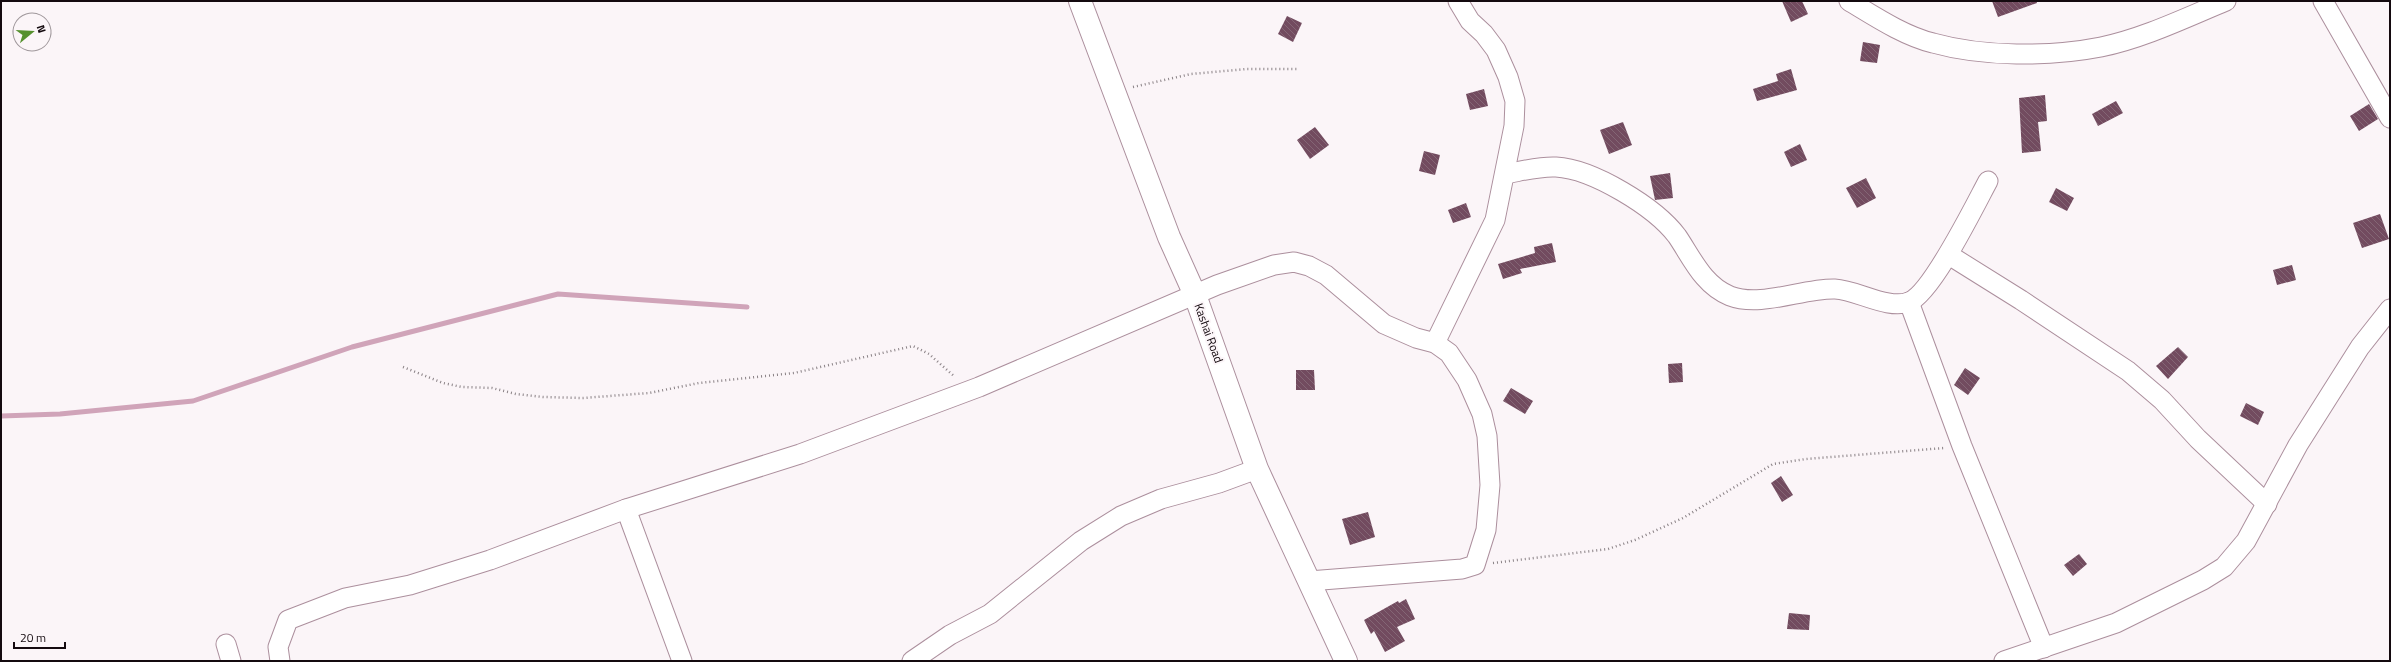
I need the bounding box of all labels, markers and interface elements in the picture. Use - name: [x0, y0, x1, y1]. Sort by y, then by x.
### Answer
- north arrow: [12, 12, 52, 52]
- text: N: [33, 23, 50, 35]
- street label: Kashai Road: [1189, 301, 1229, 365]
- scale bar: [14, 624, 65, 650]
- text: 20 m: [20, 628, 46, 647]

